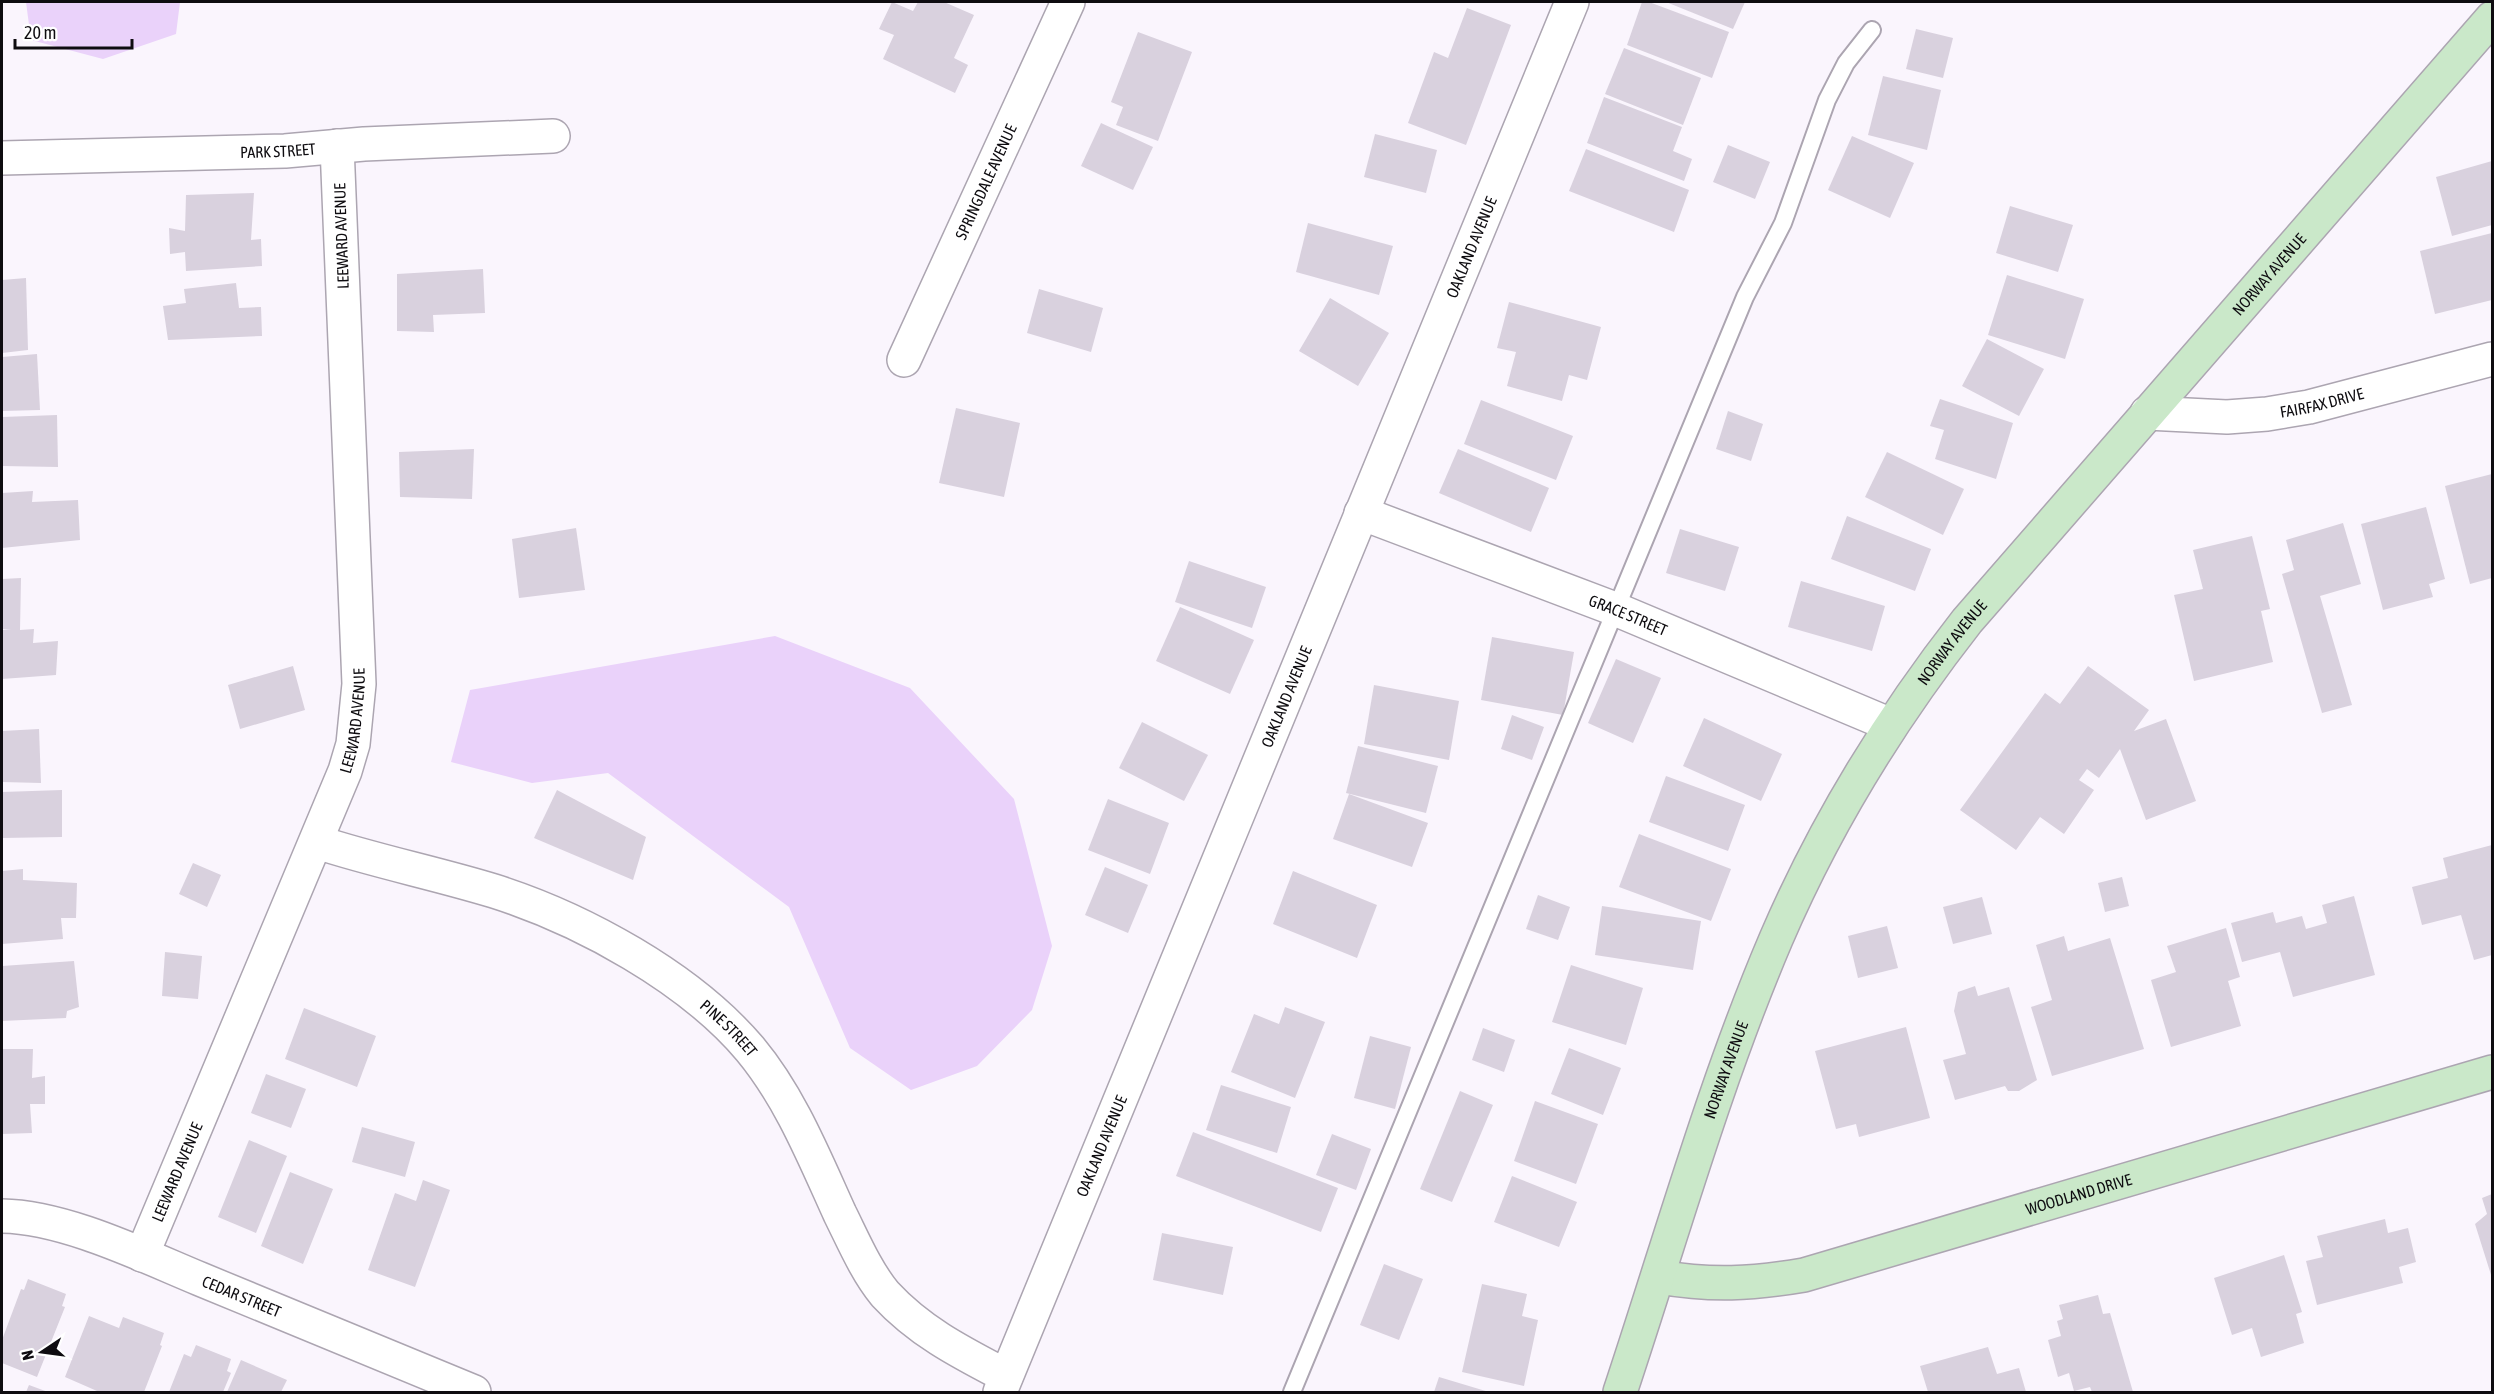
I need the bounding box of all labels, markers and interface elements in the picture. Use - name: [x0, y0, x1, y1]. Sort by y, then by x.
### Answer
- scale bar: [15, 12, 132, 50]
- text: 20 m: [24, 22, 56, 43]
- street label: SPRINGDALE AVENUE: [951, 121, 1020, 242]
- street label: PARK STREET: [240, 139, 316, 161]
- street label: LEEWARD AVENUE: [330, 183, 352, 289]
- street label: OAKLAND AVENUE: [1442, 194, 1500, 300]
- street label: NORWAY AVENUE: [2229, 230, 2309, 319]
- street label: FAIRFAX DRIVE: [2279, 384, 2365, 421]
- street label: GRACE STREET: [1587, 591, 1670, 639]
- street label: NORWAY AVENUE: [1913, 596, 1990, 688]
- street label: OAKLAND AVENUE: [1257, 643, 1315, 750]
- street label: LEEWARD AVENUE: [336, 668, 368, 775]
- street label: PINE STREET: [697, 996, 761, 1060]
- street label: NORWAY AVENUE: [1700, 1018, 1751, 1121]
- street label: OAKLAND AVENUE: [1072, 1093, 1130, 1199]
- street label: LEEWARD AVENUE: [148, 1119, 206, 1224]
- street label: WOODLAND DRIVE: [2023, 1170, 2134, 1218]
- street label: CEDAR STREET: [200, 1272, 284, 1321]
- north arrow: [12, 1322, 72, 1382]
- text: N: [18, 1349, 37, 1362]

